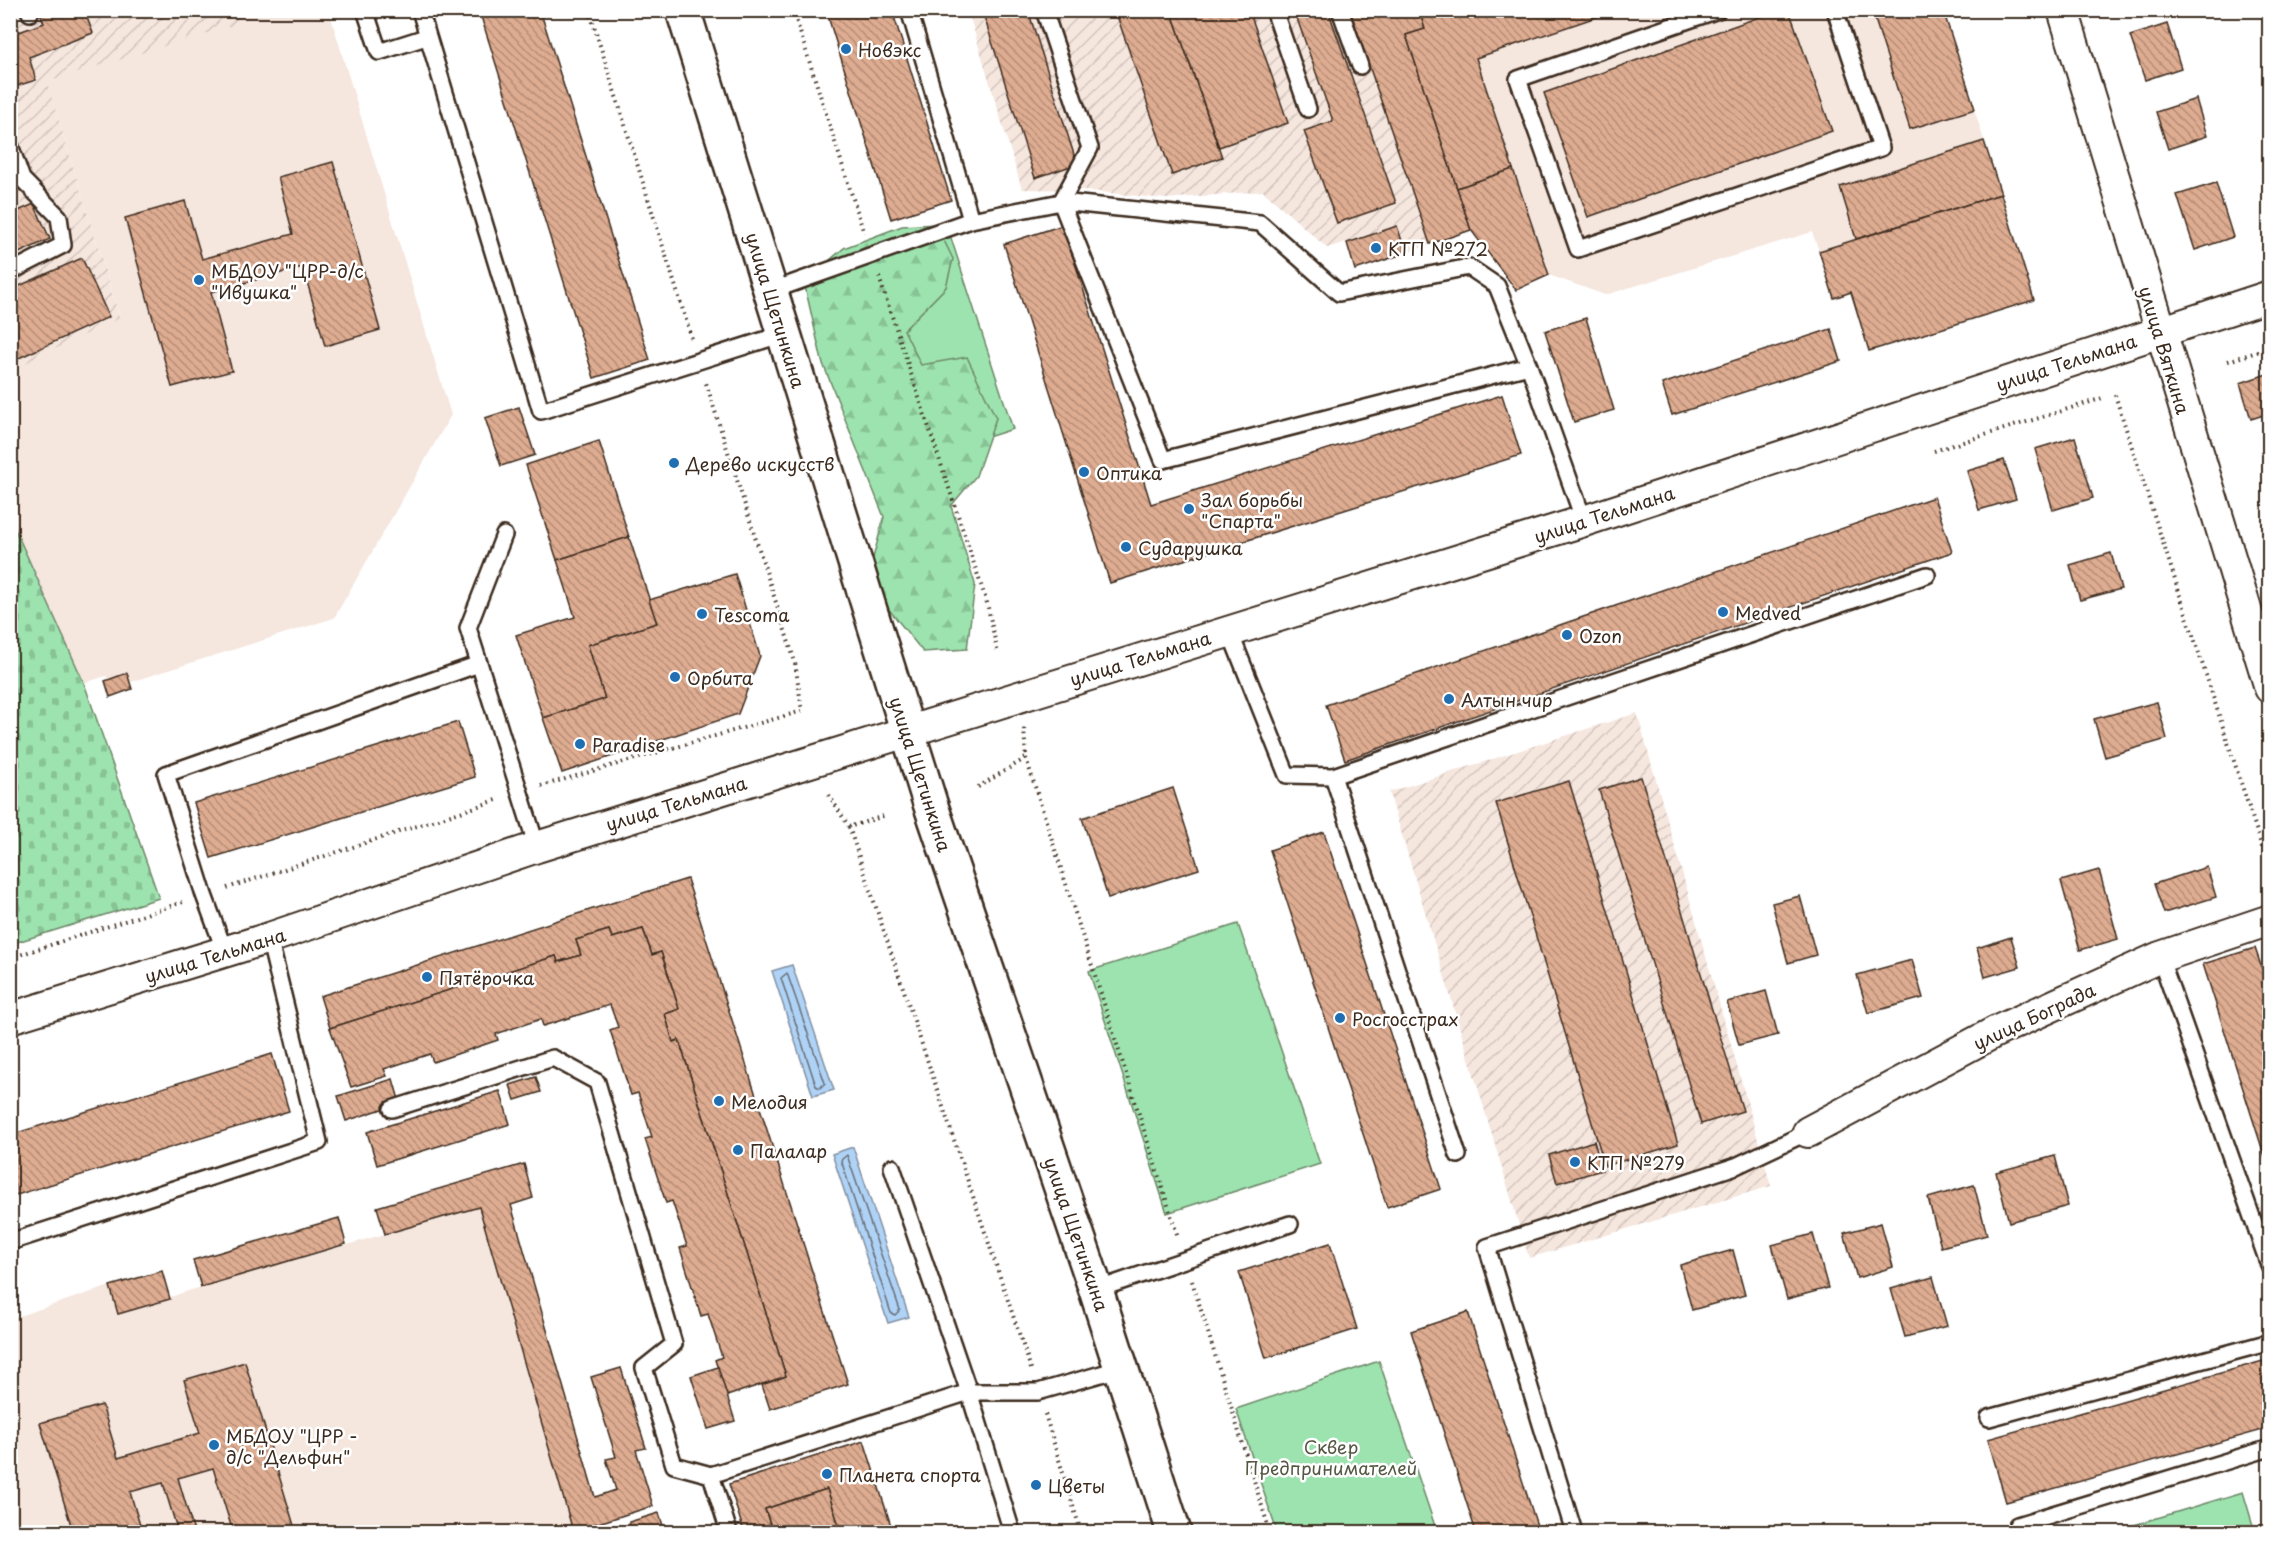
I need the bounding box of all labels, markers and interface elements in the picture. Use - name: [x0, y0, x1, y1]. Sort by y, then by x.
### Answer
- place label: Новэкс: [858, 36, 921, 63]
- marker: Новэкс: [839, 42, 853, 56]
- street label: улица Щетинкина: [739, 229, 813, 392]
- place label: КТП №272: [1388, 235, 1488, 262]
- marker: КТП №272: [1369, 241, 1383, 255]
- place label: МБДОУ "ЦРР-д/с "Ивушка": [211, 257, 364, 305]
- marker: МБДОУ "ЦРР-д/с "Ивушка": [192, 273, 206, 287]
- street label: улица Вяткина: [2133, 283, 2197, 418]
- street label: улица Тельмана: [1992, 326, 2140, 397]
- place label: Дерево искусств: [685, 450, 834, 477]
- marker: Дерево искусств: [667, 456, 681, 470]
- place label: Оптика: [1096, 459, 1163, 486]
- marker: Оптика: [1077, 465, 1091, 479]
- street label: улица Тельмана: [1530, 478, 1678, 549]
- place label: Зал борьбы "Спарта": [1201, 486, 1303, 534]
- marker: Зал борьбы "Спарта": [1182, 502, 1196, 516]
- place label: Сударушка: [1138, 534, 1243, 561]
- marker: Сударушка: [1119, 540, 1133, 554]
- place label: Medved: [1735, 599, 1801, 626]
- place label: Tescoma: [714, 601, 790, 628]
- marker: Medved: [1716, 605, 1730, 619]
- marker: Tescoma: [695, 607, 709, 621]
- place label: Ozon: [1579, 622, 1622, 649]
- street label: улица Тельмана: [1066, 623, 1215, 692]
- marker: Ozon: [1560, 628, 1574, 642]
- place label: Орбита: [687, 664, 754, 691]
- marker: Орбита: [668, 670, 682, 684]
- place label: Алтын чир: [1461, 686, 1553, 713]
- marker: Алтын чир: [1442, 692, 1456, 706]
- street label: улица Щетинкина: [883, 693, 959, 856]
- place label: Paradise: [592, 731, 665, 758]
- marker: Paradise: [573, 737, 587, 751]
- street label: улица Тельмана: [602, 768, 751, 837]
- street label: улица Тельмана: [141, 920, 290, 989]
- place label: Пятёрочка: [439, 964, 535, 991]
- marker: Пятёрочка: [420, 970, 434, 984]
- street label: улица Бограда: [1968, 976, 2100, 1056]
- place label: Росгосстрах: [1352, 1005, 1458, 1032]
- marker: Росгосстрах: [1333, 1011, 1347, 1025]
- place label: Мелодия: [731, 1088, 808, 1115]
- marker: Мелодия: [712, 1094, 726, 1108]
- place label: Палалар: [750, 1137, 827, 1164]
- marker: Палалар: [731, 1143, 745, 1157]
- place label: КТП №279: [1587, 1149, 1685, 1176]
- street label: улица Щетинкина: [1038, 1153, 1116, 1315]
- marker: КТП №279: [1568, 1155, 1582, 1169]
- place label: МБДОУ "ЦРР - д/с "Дельфин": [226, 1422, 358, 1470]
- park label: Сквер Предпринимателей: [1245, 1433, 1417, 1481]
- marker: МБДОУ "ЦРР - д/с "Дельфин": [207, 1438, 221, 1452]
- place label: Планета спорта: [839, 1461, 981, 1488]
- marker: Планета спорта: [820, 1467, 834, 1481]
- place label: Цветы: [1048, 1472, 1105, 1499]
- marker: Цветы: [1029, 1478, 1043, 1492]

